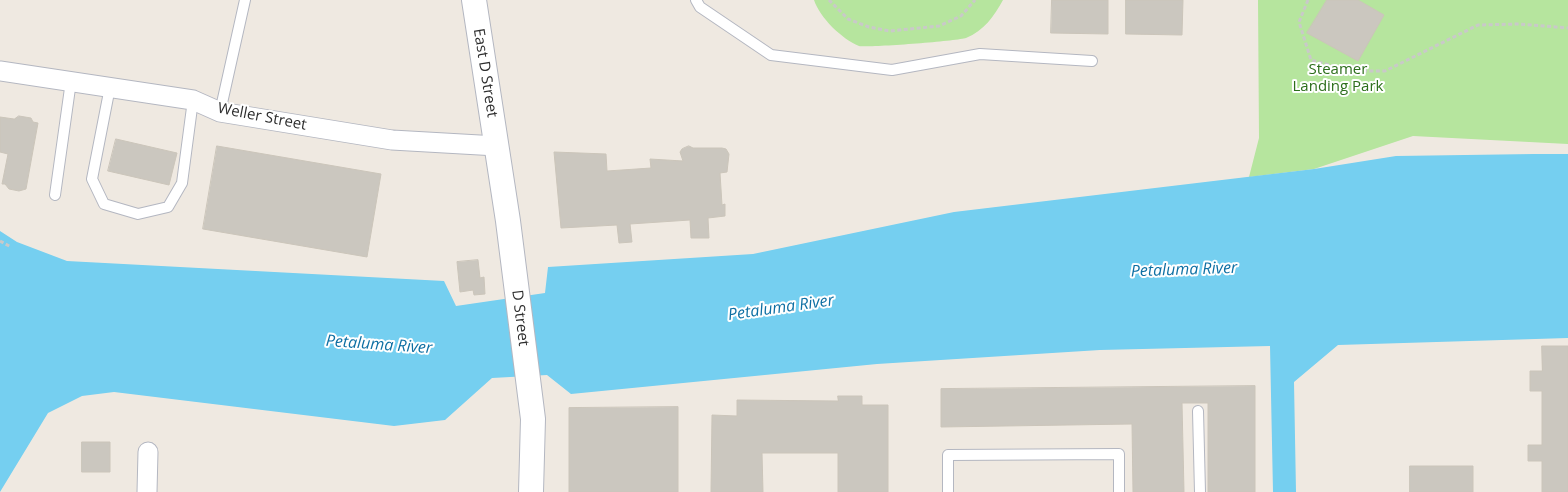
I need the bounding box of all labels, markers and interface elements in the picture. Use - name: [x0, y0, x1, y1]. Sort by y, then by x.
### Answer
- street label: East D Street: [469, 27, 501, 119]
- park label: Steamer Landing Park: [1293, 61, 1383, 96]
- street label: Weller Street: [216, 100, 308, 134]
- water label: Petaluma River: [1130, 259, 1238, 281]
- street label: D Street: [508, 289, 532, 347]
- water label: Petaluma River: [727, 291, 835, 325]
- water label: Petaluma River: [325, 332, 433, 358]

